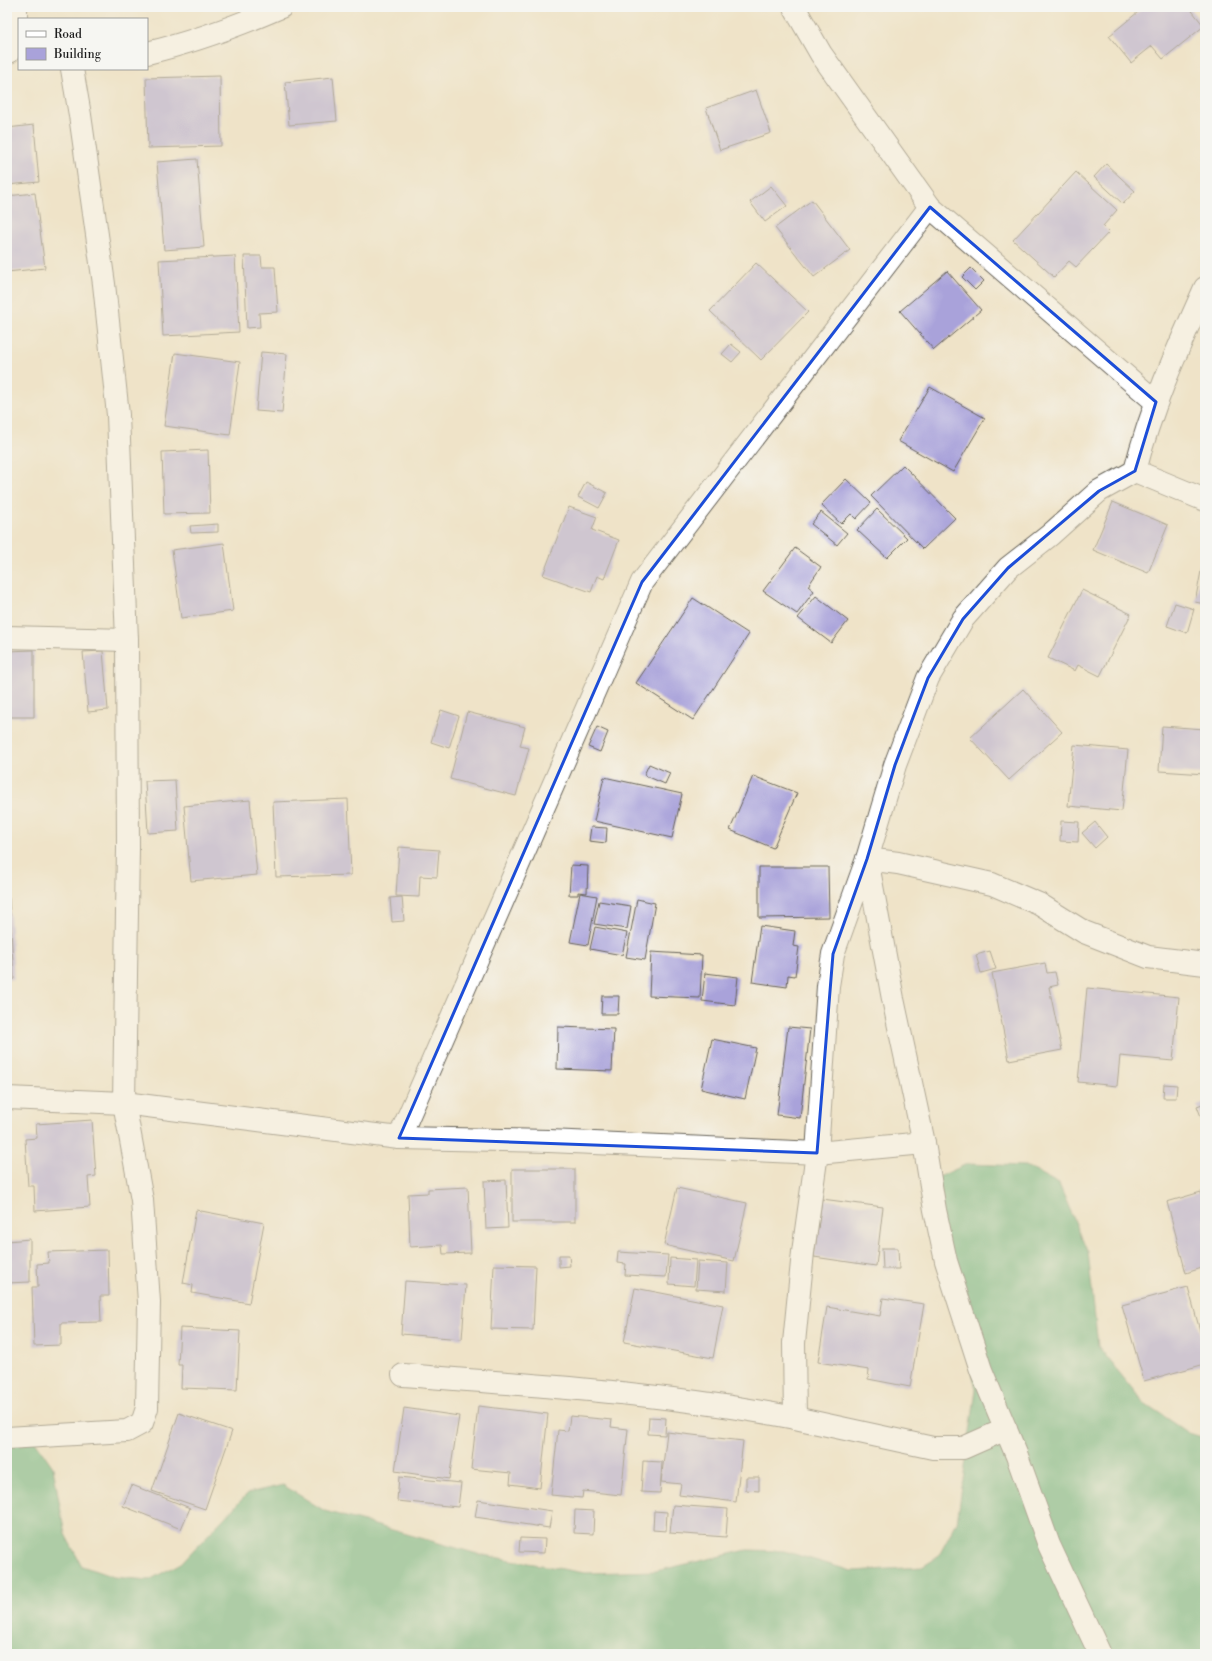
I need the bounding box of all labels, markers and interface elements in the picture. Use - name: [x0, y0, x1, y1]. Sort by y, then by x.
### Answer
- legend: [18, 18, 148, 70]
- text: Road: [54, 27, 82, 42]
- text: Building: [53, 47, 102, 62]

